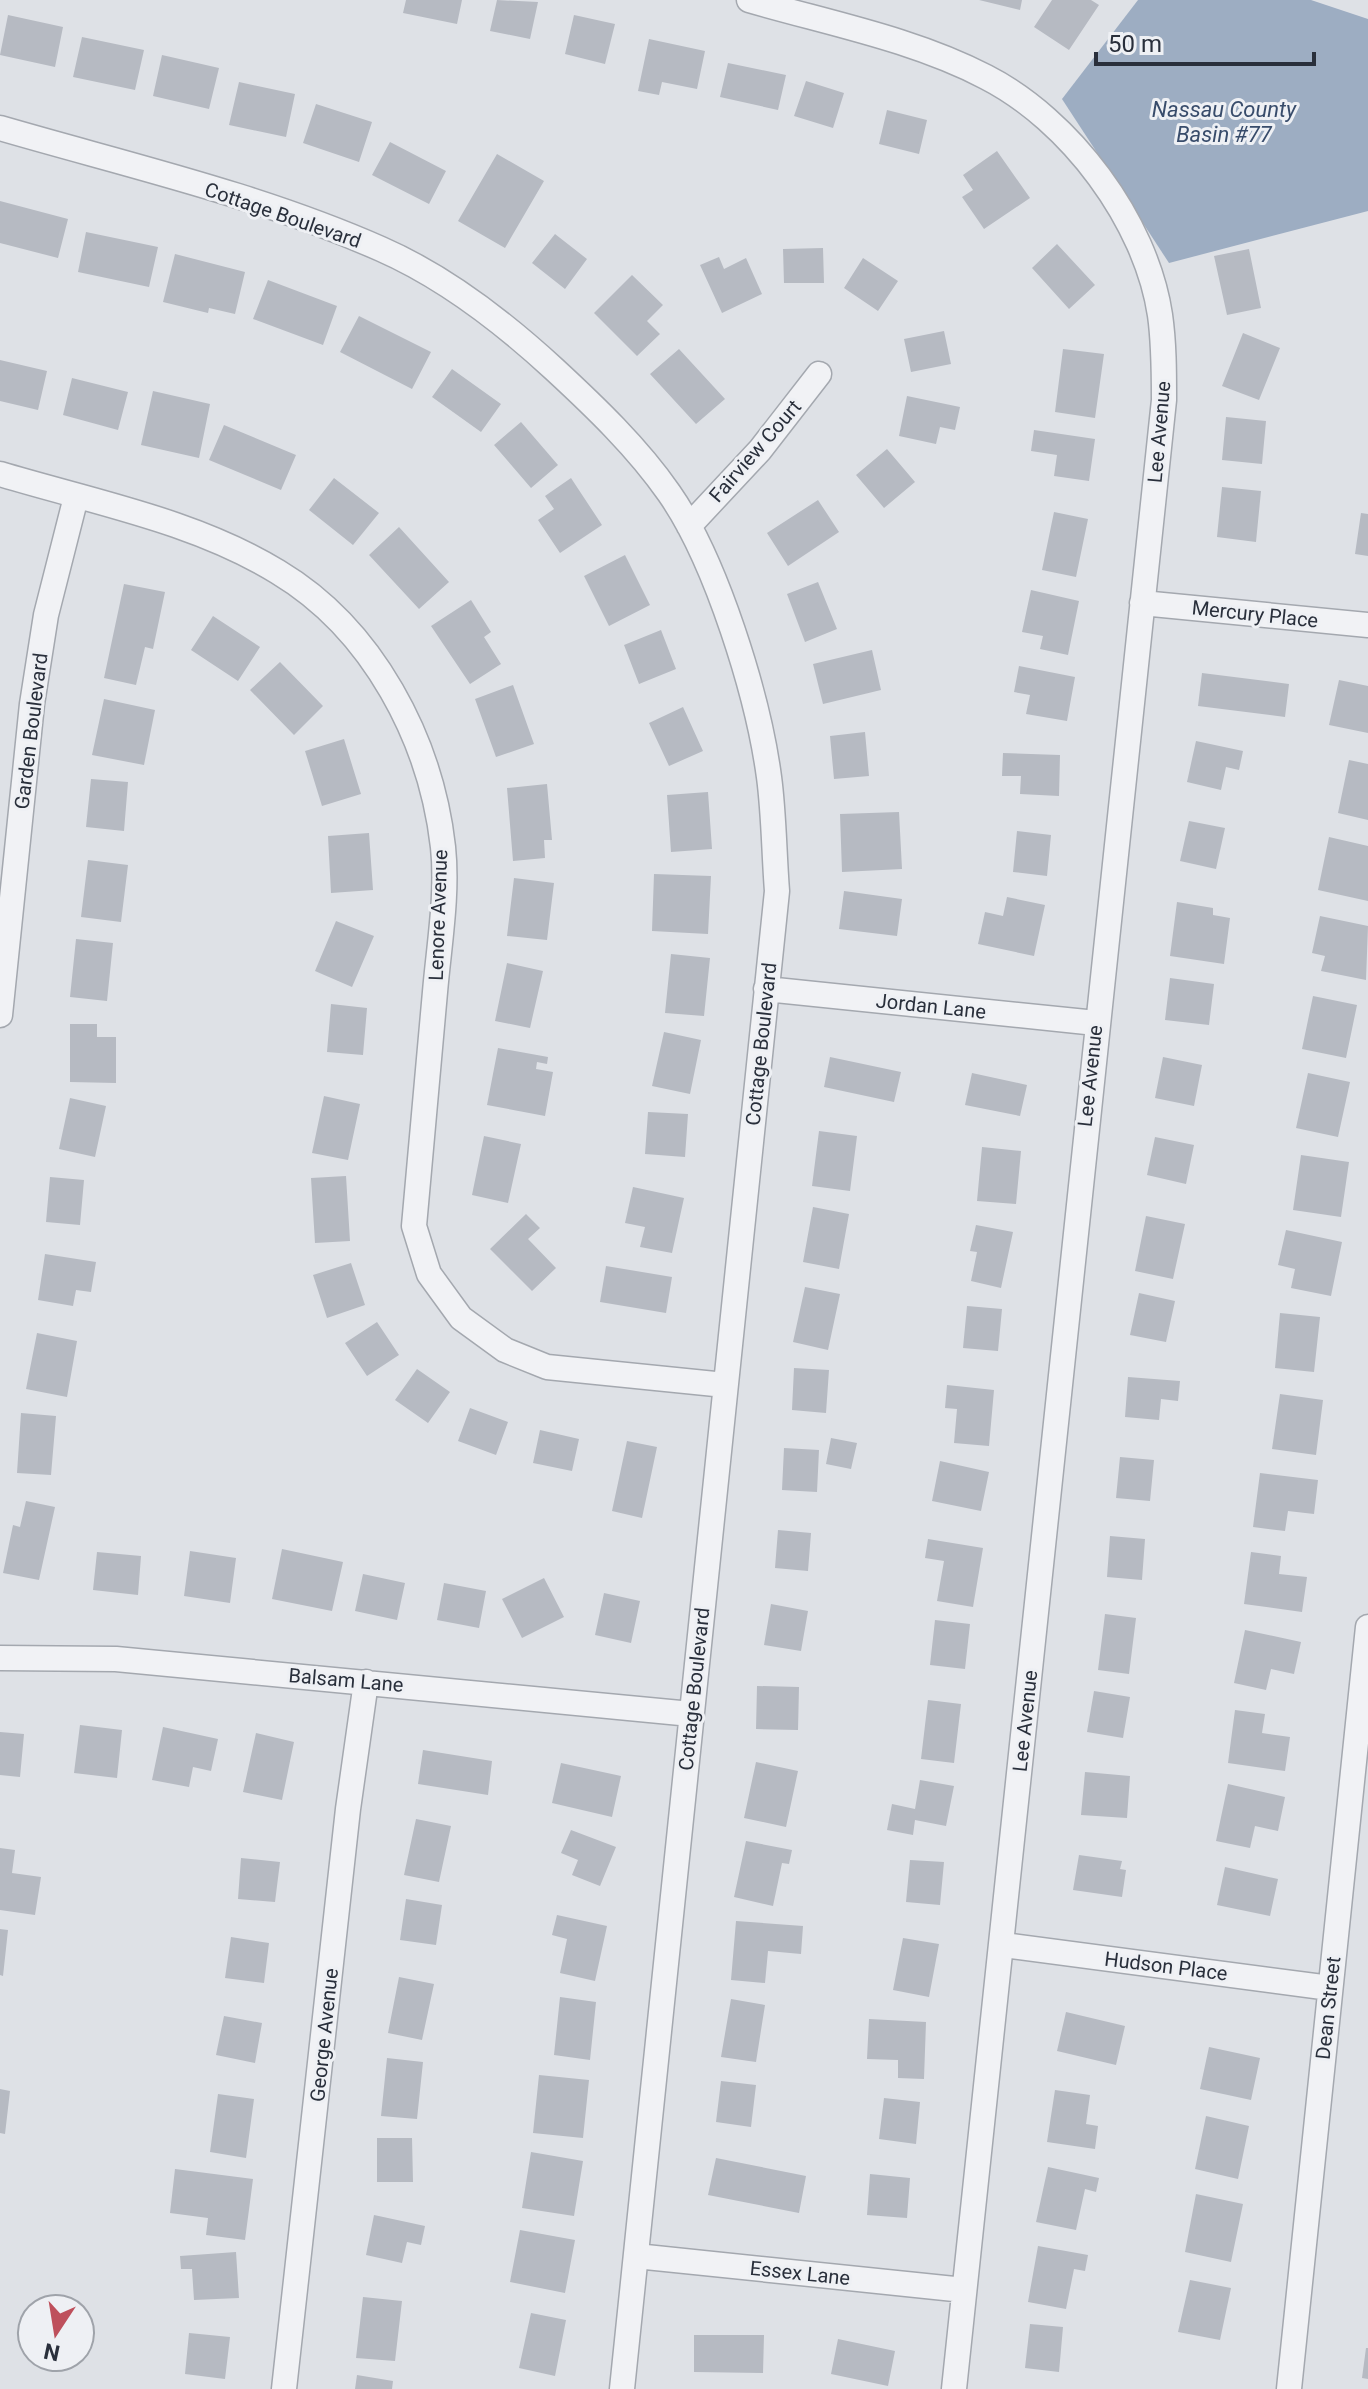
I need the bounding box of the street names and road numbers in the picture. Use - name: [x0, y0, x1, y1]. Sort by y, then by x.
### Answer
- street label: Cottage Boulevard: [202, 177, 364, 253]
- street label: Lee Avenue: [1143, 380, 1175, 484]
- street label: Fairview Court: [704, 395, 806, 507]
- street label: Mercury Place: [1191, 595, 1319, 633]
- street label: Garden Boulevard: [9, 651, 53, 811]
- street label: Lenore Avenue: [424, 849, 452, 981]
- street label: Cottage Boulevard: [741, 961, 781, 1127]
- street label: Jordan Lane: [875, 988, 987, 1024]
- street label: Lee Avenue: [1073, 1024, 1107, 1128]
- street label: Cottage Boulevard: [674, 1606, 714, 1772]
- street label: Balsam Lane: [288, 1663, 404, 1697]
- street label: Lee Avenue: [1008, 1669, 1042, 1773]
- street label: Hudson Place: [1103, 1947, 1229, 1985]
- street label: Dean Street: [1311, 1955, 1345, 2061]
- street label: George Avenue: [305, 1967, 343, 2103]
- street label: Essex Lane: [749, 2256, 851, 2290]

